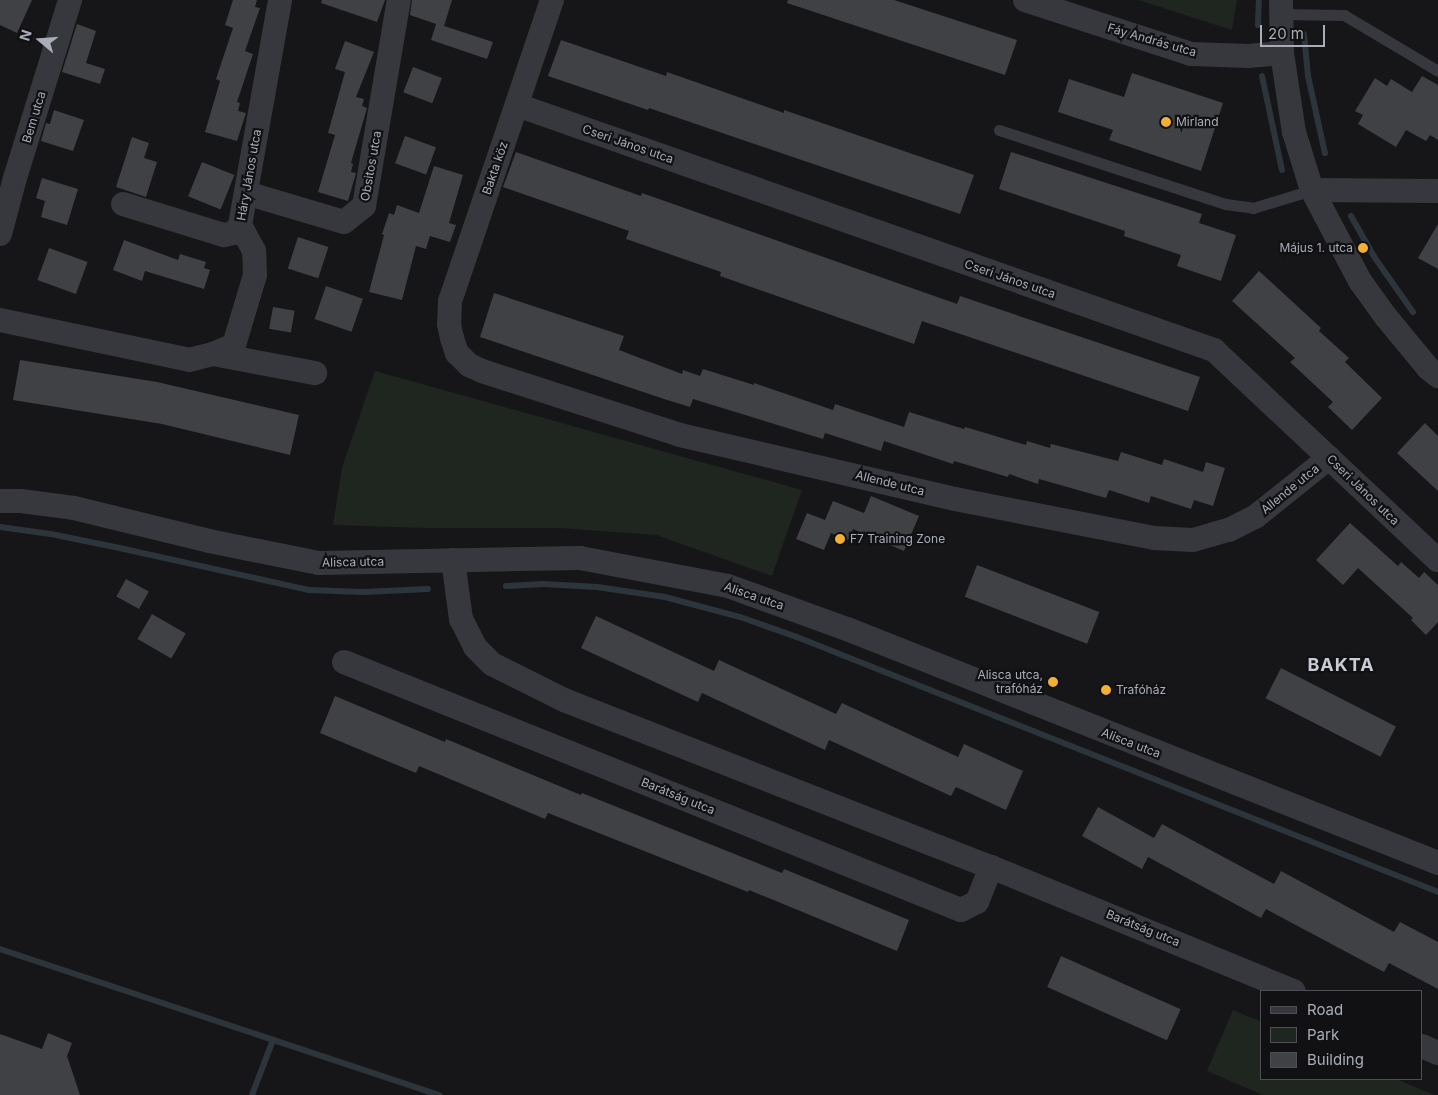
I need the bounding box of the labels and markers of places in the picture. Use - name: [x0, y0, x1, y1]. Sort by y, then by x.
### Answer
- place label: Mirland: [1176, 115, 1219, 129]
- marker: Mirland: [1160, 116, 1172, 128]
- place label: Május 1. utca: [1279, 241, 1353, 255]
- marker: Május 1. utca: [1357, 242, 1369, 254]
- place label: F7 Training Zone: [850, 532, 945, 546]
- marker: F7 Training Zone: [834, 533, 846, 545]
- place label: Alisca utca, trafóház: [977, 668, 1043, 696]
- marker: Alisca utca, trafóház: [1047, 676, 1059, 688]
- place label: Trafóház: [1116, 683, 1166, 697]
- marker: Trafóház: [1100, 684, 1112, 696]

